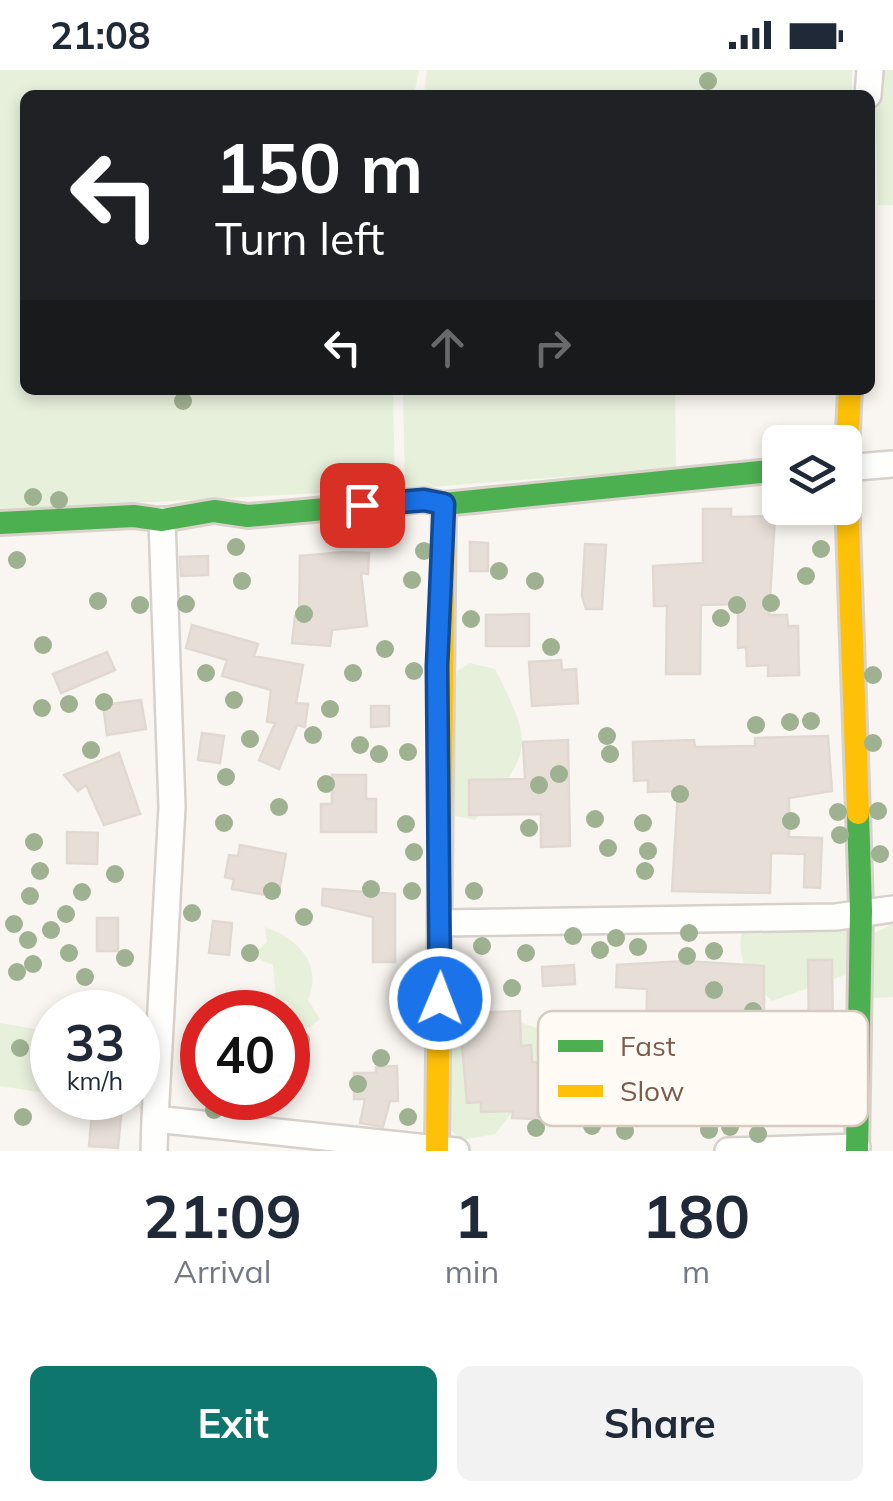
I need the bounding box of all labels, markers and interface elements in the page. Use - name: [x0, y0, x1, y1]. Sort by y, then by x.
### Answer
- text: 21:08: [50, 11, 151, 59]
- text: 150 m: [215, 123, 423, 211]
- icon: left: [50, 130, 180, 260]
- text: Turn left: [215, 210, 384, 266]
- icon: left: [315, 320, 370, 375]
- icon: ahead: [420, 320, 475, 375]
- icon: right: [525, 320, 580, 375]
- map controls: [762, 425, 862, 525]
- button: layers: [762, 425, 862, 525]
- pin: [320, 463, 405, 548]
- icon: arrive: [335, 478, 390, 533]
- position arrow: [388, 947, 492, 1051]
- speed limit sign: 40: [180, 990, 310, 1120]
- text: 33: [65, 1011, 125, 1074]
- legend: [538, 1011, 868, 1126]
- text: Fast: [620, 1028, 676, 1063]
- text: km/h: [67, 1065, 123, 1096]
- text: Slow: [620, 1073, 684, 1108]
- text: 21:09: [143, 1178, 302, 1253]
- text: 1: [454, 1178, 490, 1253]
- text: 180: [642, 1178, 750, 1253]
- text: Arrival: [173, 1251, 271, 1291]
- text: min: [445, 1251, 499, 1291]
- text: m: [682, 1251, 710, 1291]
- button: Exit: [30, 1366, 437, 1481]
- button: Share: [457, 1366, 863, 1481]

